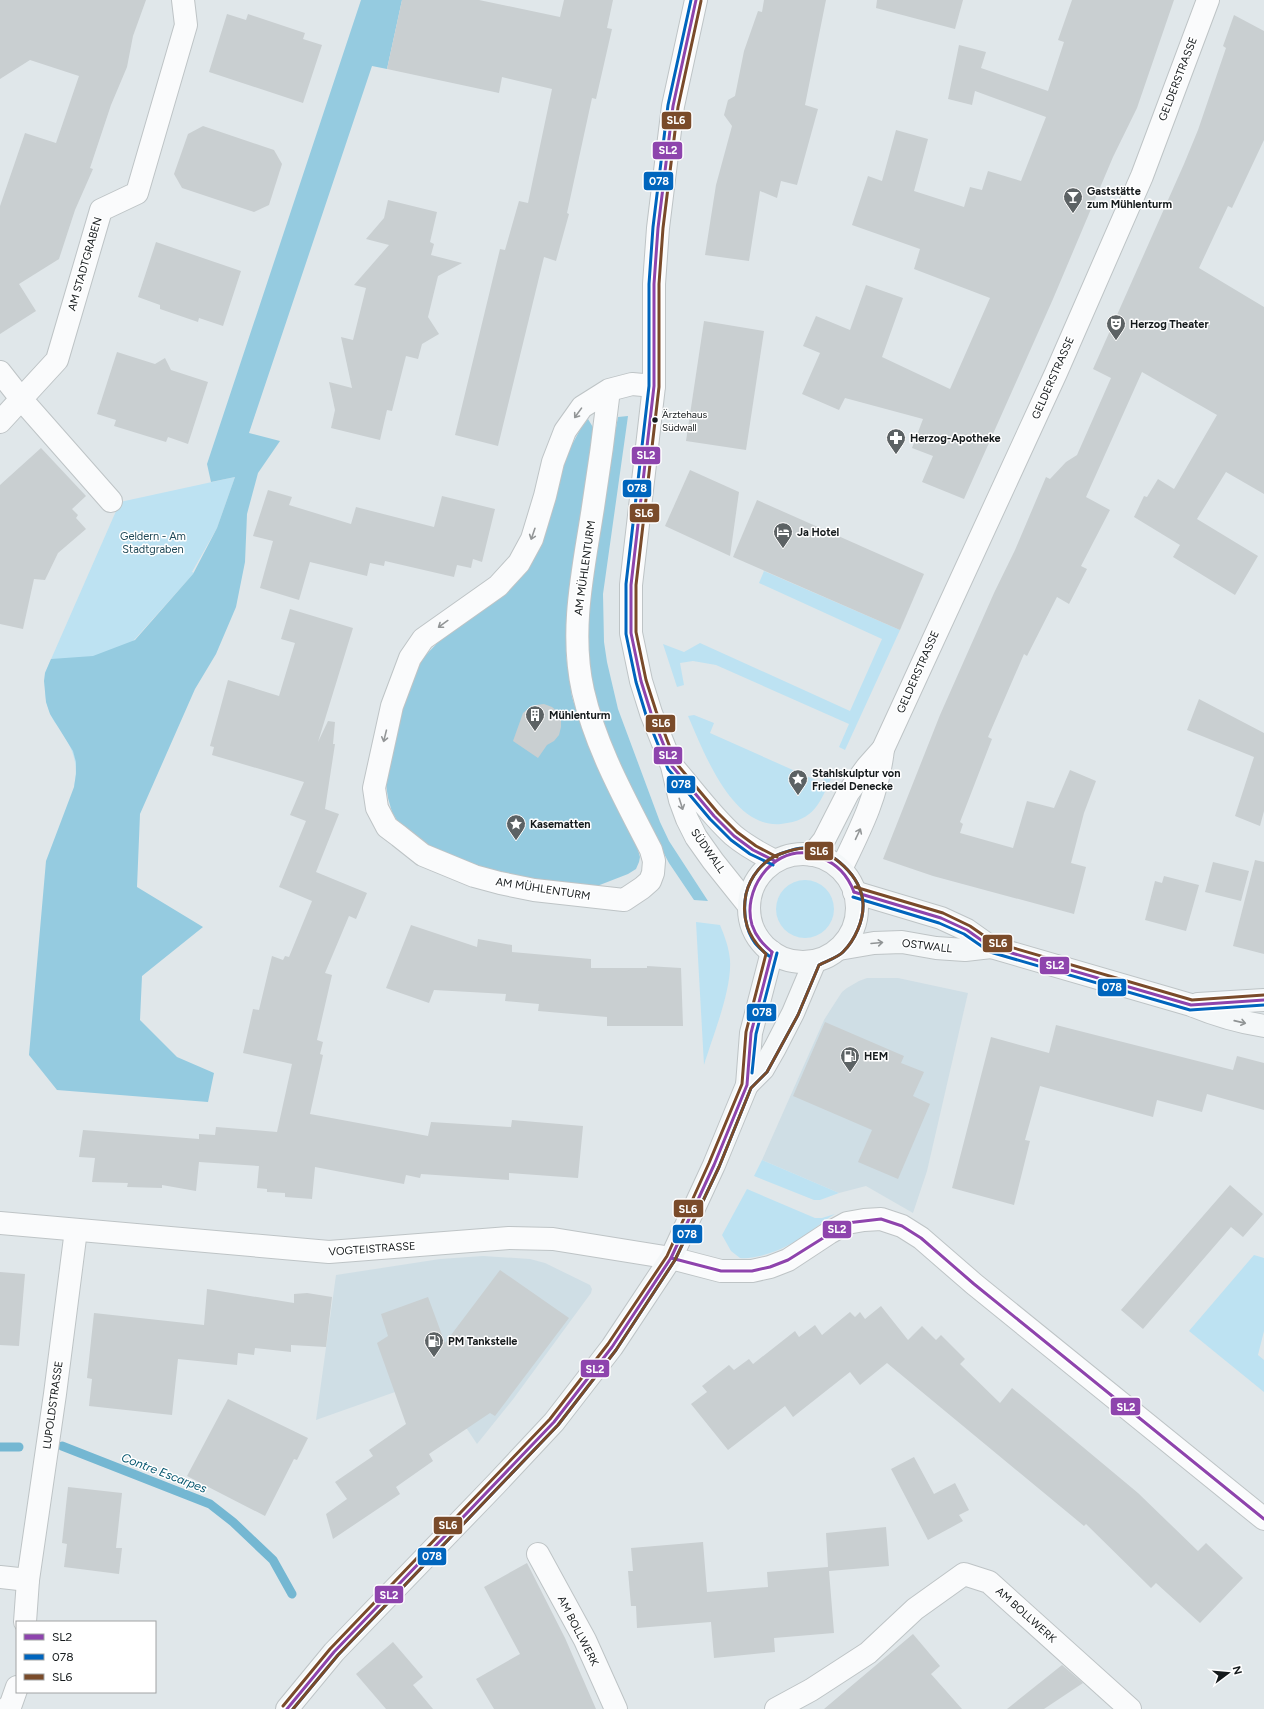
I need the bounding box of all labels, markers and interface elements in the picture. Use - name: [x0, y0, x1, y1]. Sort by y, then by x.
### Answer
- street label: GELDERSTRASSE: [1156, 35, 1200, 123]
- line badge: SL6: [661, 111, 692, 130]
- text: SL6: [667, 114, 686, 127]
- line badge: SL2: [652, 141, 683, 160]
- text: SL2: [659, 144, 677, 157]
- line badge: 078: [643, 171, 674, 191]
- text: 078: [649, 175, 669, 188]
- place label: Gaststätte zum Mühlenturm: [1087, 185, 1173, 211]
- bar icon: Gaststätte zum Mühlenturm: [1062, 186, 1084, 214]
- street label: AM STADTGRABEN: [65, 216, 105, 312]
- theatre icon: Herzog Theater: [1105, 313, 1127, 341]
- place label: Herzog Theater: [1130, 318, 1209, 331]
- street label: GELDERSTRASSE: [1029, 335, 1077, 421]
- one-way arrow: [574, 408, 582, 419]
- place label: Ärztehaus Südwall: [662, 408, 708, 434]
- marker: Ärztehaus Südwall: [650, 415, 660, 425]
- pharmacy icon: Herzog-Apotheke: [885, 427, 907, 455]
- place label: Herzog-Apotheke: [910, 432, 1001, 445]
- line badge: SL2: [631, 446, 661, 465]
- text: SL2: [637, 449, 655, 462]
- line badge: 078: [622, 479, 652, 498]
- text: 078: [627, 482, 647, 495]
- line badge: SL6: [629, 503, 660, 523]
- text: SL6: [635, 507, 654, 520]
- street label: AM MÜHLENTURM: [571, 520, 598, 616]
- hotel icon: Ja Hotel: [772, 521, 794, 549]
- place label: Ja Hotel: [797, 526, 840, 539]
- one-way arrow: [529, 527, 536, 540]
- park label: Geldern - Am Stadtgraben: [120, 530, 186, 556]
- one-way arrow: [438, 620, 449, 628]
- street label: GELDERSTRASSE: [894, 629, 942, 715]
- building icon: Mühlenturm: [524, 704, 546, 732]
- place label: Mühlenturm: [549, 709, 611, 722]
- line badge: SL6: [645, 714, 676, 733]
- text: SL6: [652, 717, 671, 730]
- one-way arrow: [381, 729, 388, 742]
- line badge: SL2: [653, 746, 683, 765]
- text: SL2: [659, 749, 677, 762]
- place label: Stahlskulptur von Friedel Denecke: [812, 767, 900, 793]
- place icon: Stahlskulptur von Friedel Denecke: [787, 768, 809, 796]
- line badge: 078: [666, 775, 696, 794]
- text: 078: [671, 778, 691, 791]
- one-way arrow: [678, 797, 686, 809]
- place icon: Kasematten: [505, 813, 527, 841]
- place label: Kasematten: [530, 818, 591, 831]
- street label: SÜDWALL: [688, 826, 729, 876]
- one-way arrow: [855, 828, 862, 840]
- line badge: SL6: [804, 841, 834, 861]
- text: SL6: [810, 845, 829, 858]
- street label: AM MÜHLENTURM: [495, 874, 591, 903]
- line badge: SL6: [982, 934, 1013, 953]
- street label: OSTWALL: [901, 936, 953, 956]
- text: SL6: [989, 937, 1008, 950]
- one-way arrow: [870, 940, 883, 947]
- line badge: SL2: [1039, 956, 1070, 975]
- text: SL2: [1046, 959, 1064, 972]
- line badge: 078: [1097, 978, 1127, 997]
- text: 078: [1102, 981, 1122, 994]
- line badge: 078: [746, 1003, 777, 1022]
- text: 078: [752, 1006, 772, 1019]
- one-way arrow: [1233, 1019, 1246, 1027]
- fuel station icon: HEM: [839, 1045, 861, 1073]
- place label: HEM: [864, 1050, 888, 1063]
- line badge: SL6: [673, 1199, 704, 1218]
- text: SL6: [679, 1203, 698, 1216]
- line badge: SL2: [822, 1220, 852, 1239]
- text: SL2: [828, 1223, 846, 1236]
- line badge: 078: [672, 1224, 703, 1244]
- text: 078: [677, 1228, 697, 1241]
- street label: VOGTEISTRASSE: [328, 1239, 416, 1259]
- fuel station icon: PM Tankstelle: [423, 1330, 445, 1358]
- place label: PM Tankstelle: [448, 1335, 517, 1348]
- line badge: SL2: [580, 1359, 610, 1378]
- street label: LUPOLDSTRASSE: [40, 1360, 66, 1450]
- text: SL2: [586, 1363, 604, 1376]
- line badge: SL2: [1110, 1397, 1141, 1416]
- text: SL2: [1117, 1401, 1135, 1414]
- water label: Contre Escarpes: [119, 1450, 209, 1496]
- line badge: SL6: [433, 1516, 463, 1535]
- text: SL6: [439, 1519, 458, 1532]
- line badge: 078: [417, 1547, 447, 1566]
- text: 078: [422, 1550, 442, 1563]
- street label: AM BOLLWERK: [993, 1584, 1059, 1646]
- line badge: SL2: [374, 1585, 404, 1604]
- text: SL2: [380, 1589, 398, 1602]
- street label: AM BOLLWERK: [555, 1594, 601, 1668]
- legend: [16, 1621, 156, 1693]
- text: SL2: [52, 1630, 72, 1644]
- text: 078: [52, 1650, 74, 1664]
- north arrow: [1208, 1653, 1248, 1693]
- text: N: [1230, 1664, 1245, 1676]
- text: SL6: [52, 1670, 73, 1684]

